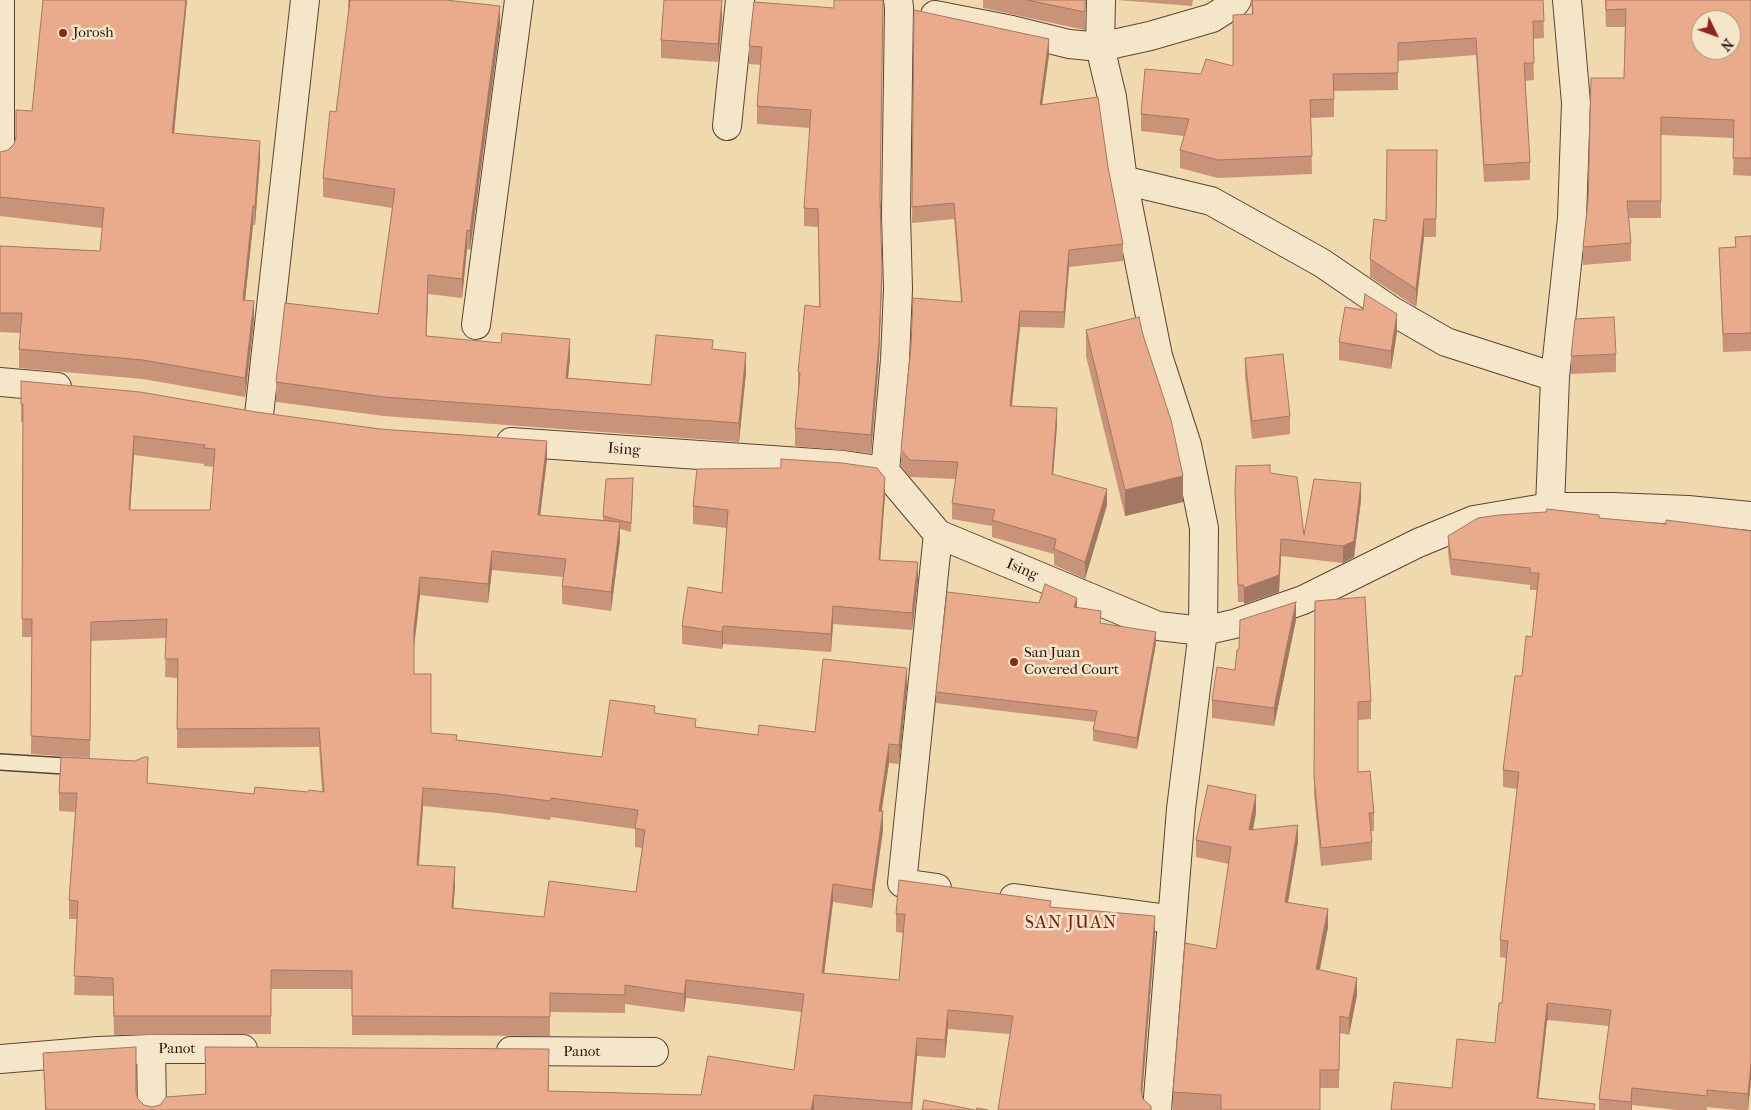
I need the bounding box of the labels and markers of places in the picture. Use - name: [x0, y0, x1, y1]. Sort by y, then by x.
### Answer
- place label: Jorosh: [73, 24, 114, 42]
- marker: Jorosh: [57, 27, 69, 39]
- place label: San Juan Covered Court: [1024, 644, 1119, 679]
- marker: San Juan Covered Court: [1008, 656, 1020, 668]

